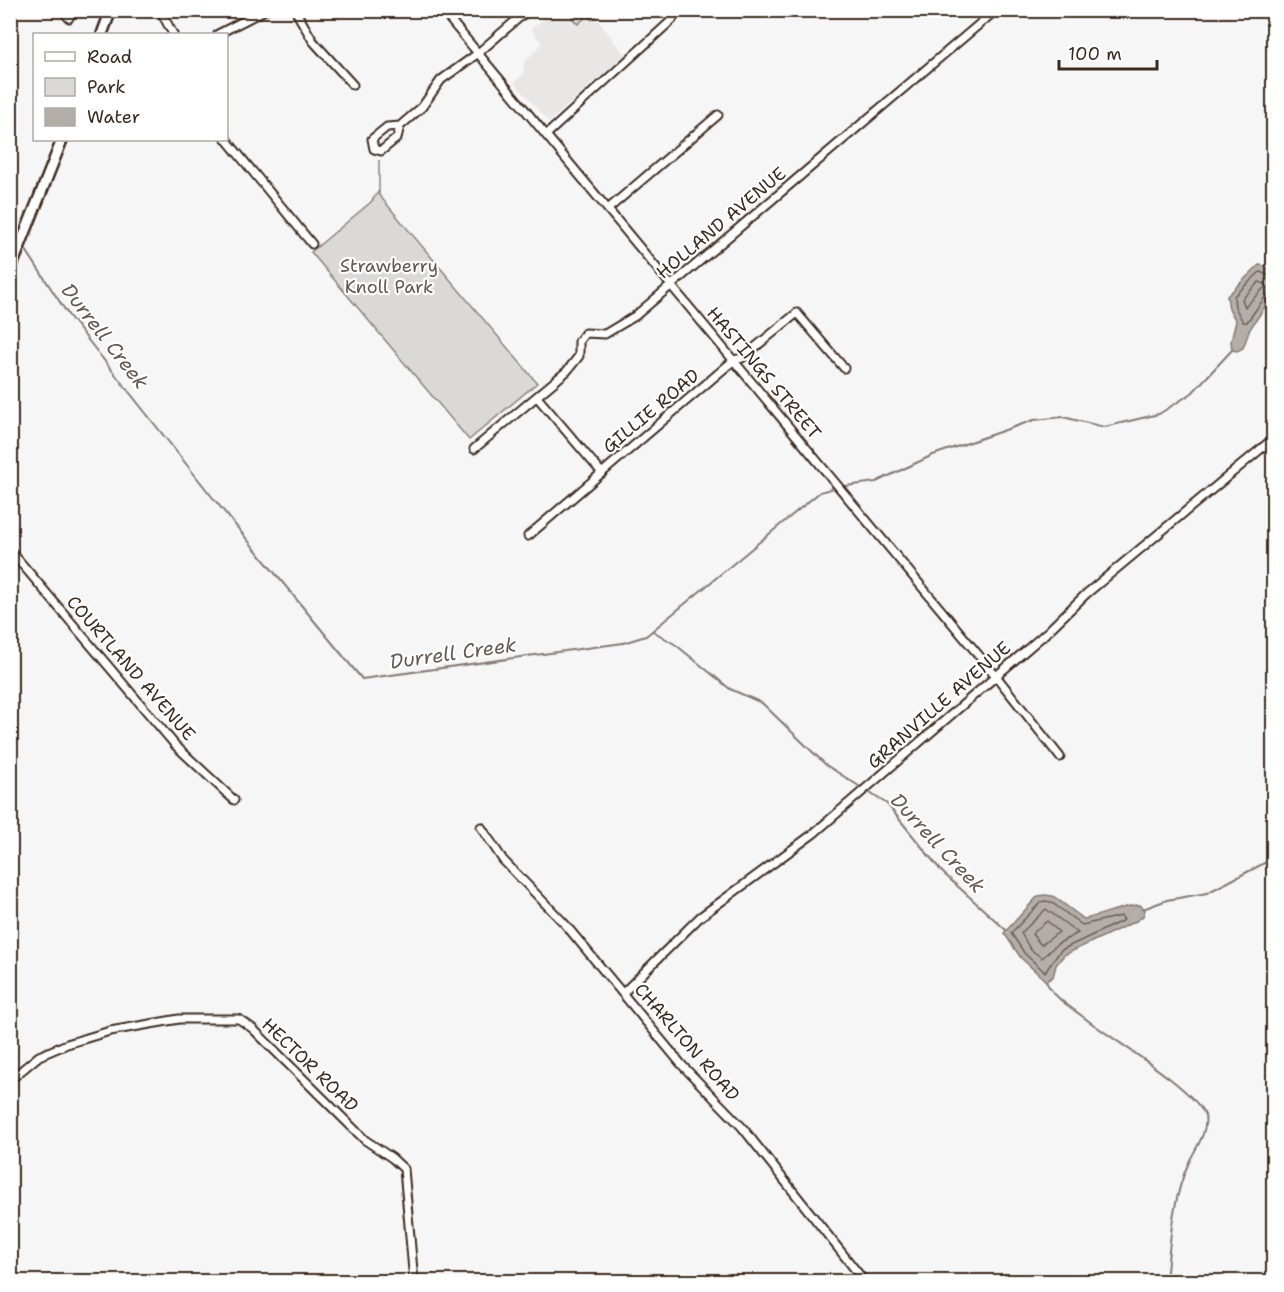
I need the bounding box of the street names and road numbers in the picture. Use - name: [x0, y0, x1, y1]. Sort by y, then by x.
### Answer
- street label: HOLLAND AVENUE: [651, 162, 791, 284]
- street label: HASTINGS STREET: [701, 302, 827, 444]
- street label: GILLIE ROAD: [598, 363, 704, 459]
- street label: COURTLAND AVENUE: [61, 590, 201, 746]
- street label: GRANVILLE AVENUE: [862, 636, 1016, 774]
- street label: CHARLTON ROAD: [629, 978, 745, 1106]
- street label: HECTOR ROAD: [256, 1013, 364, 1117]

